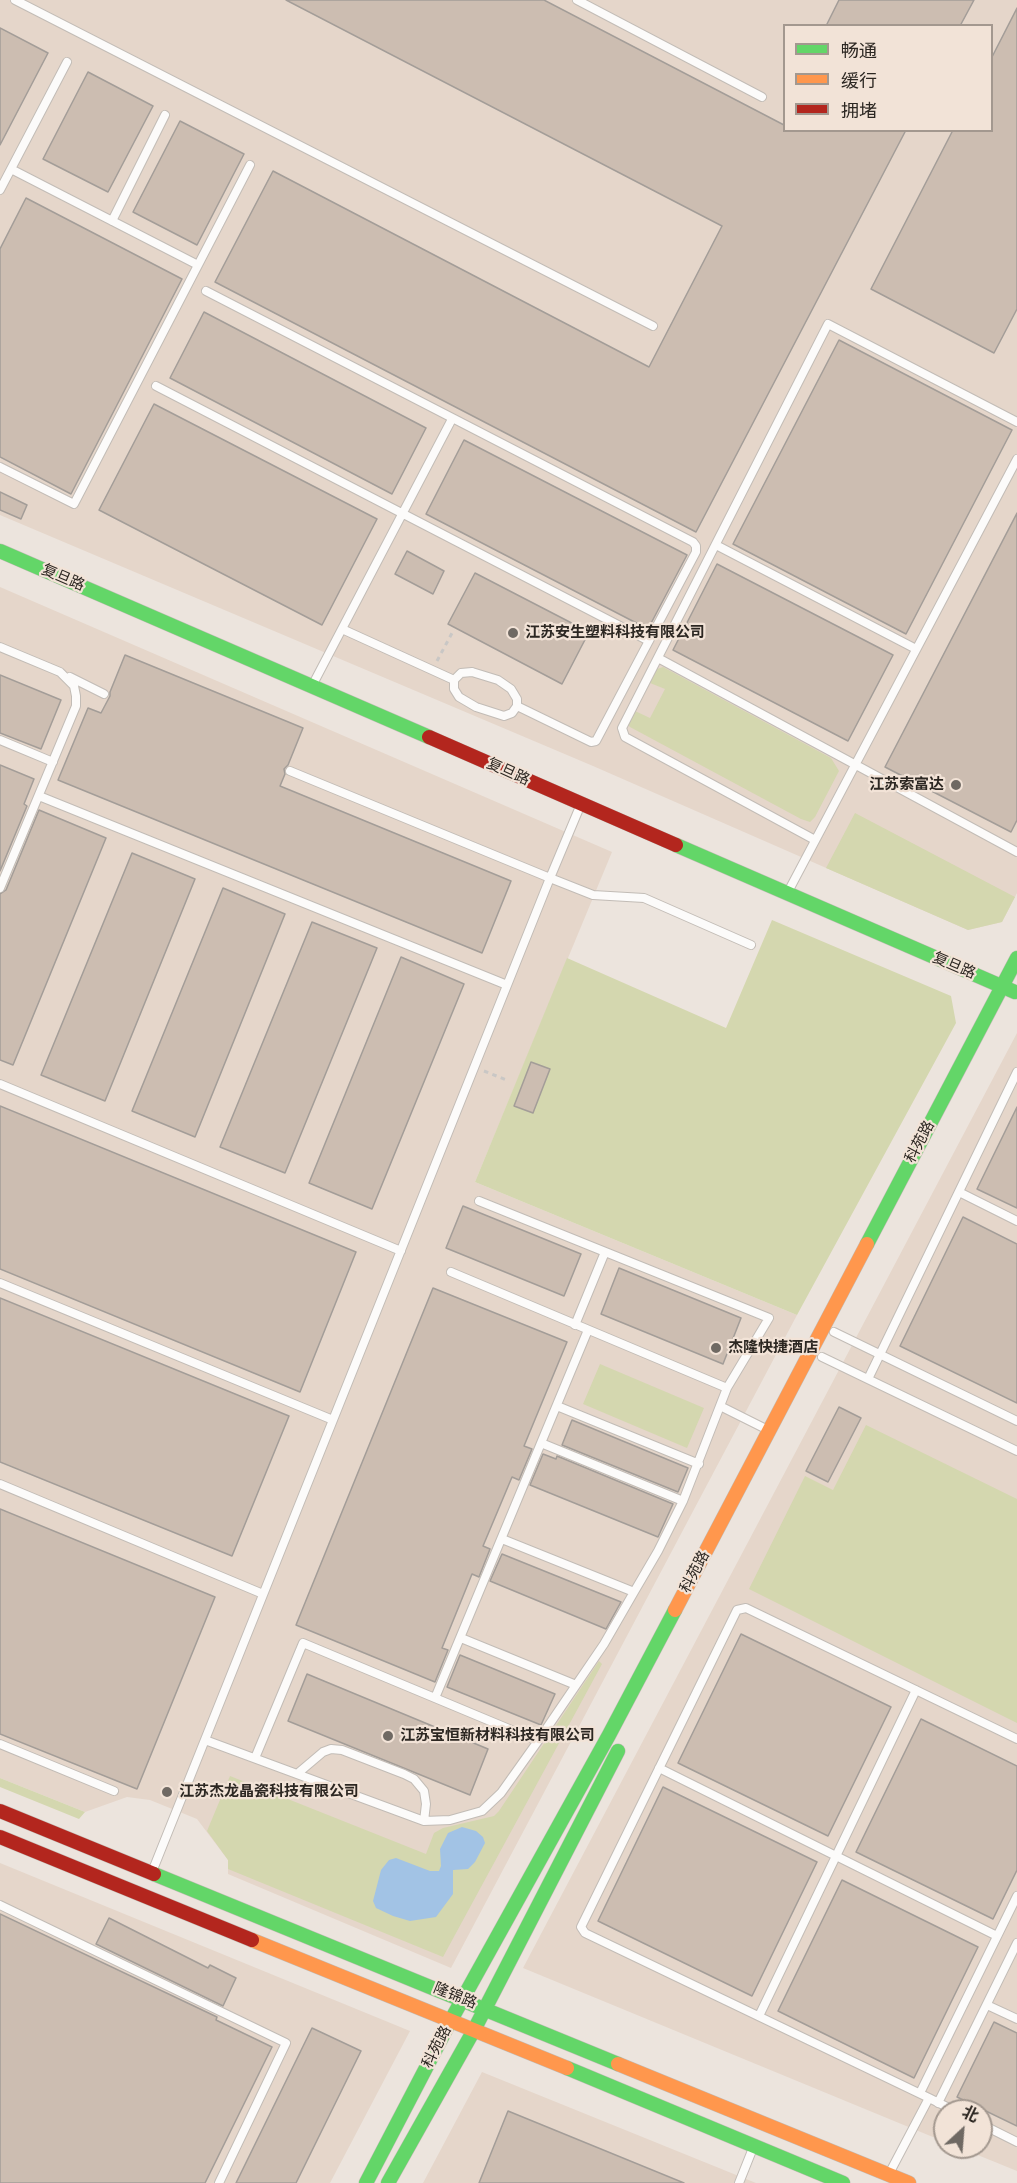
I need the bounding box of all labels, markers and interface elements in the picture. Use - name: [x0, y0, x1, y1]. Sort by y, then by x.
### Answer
- legend: [783, 24, 993, 132]
- text: 畅通: [841, 40, 877, 62]
- text: 缓行: [841, 70, 877, 92]
- text: 拥堵: [841, 100, 877, 122]
- street label: 复旦路: [39, 561, 87, 595]
- place label: 江苏安生塑料科技有限公司: [525, 624, 705, 642]
- marker: 江苏安生塑料科技有限公司: [506, 626, 520, 640]
- street label: 复旦路: [484, 755, 532, 789]
- place label: 江苏索富达: [869, 776, 944, 794]
- marker: 江苏索富达: [949, 778, 963, 792]
- street label: 复旦路: [930, 949, 978, 983]
- street label: 科苑路: [901, 1118, 939, 1166]
- place label: 杰隆快捷酒店: [728, 1339, 818, 1357]
- marker: 杰隆快捷酒店: [709, 1341, 723, 1355]
- street label: 科苑路: [676, 1548, 714, 1596]
- place label: 江苏宝恒新材料科技有限公司: [400, 1727, 595, 1745]
- marker: 江苏宝恒新材料科技有限公司: [381, 1729, 395, 1743]
- place label: 江苏杰龙晶瓷科技有限公司: [179, 1783, 359, 1801]
- marker: 江苏杰龙晶瓷科技有限公司: [160, 1785, 174, 1799]
- street label: 隆锦路: [431, 1979, 479, 2013]
- street label: 科苑路: [419, 2023, 455, 2071]
- north arrow: [933, 2099, 993, 2159]
- text: 北: [959, 2102, 982, 2126]

